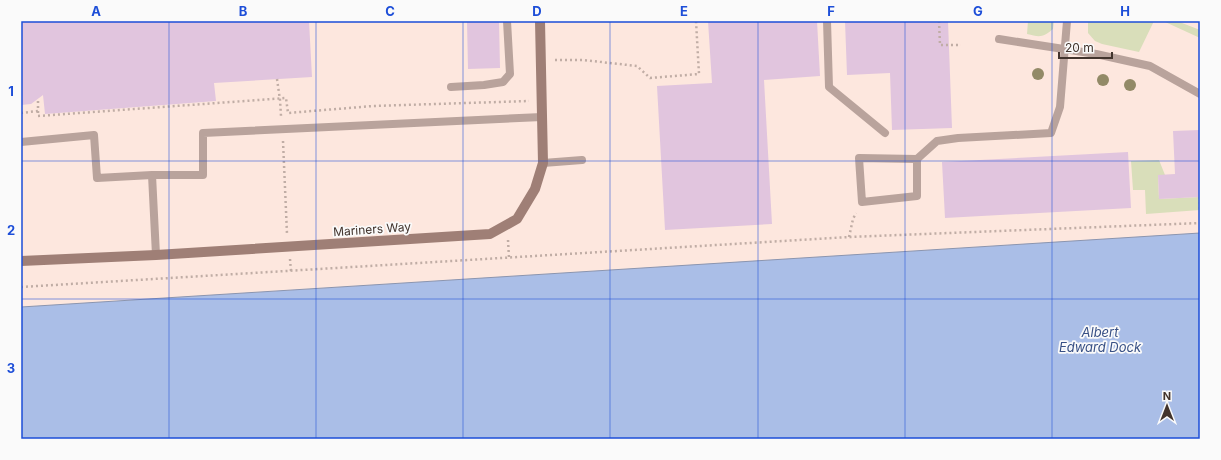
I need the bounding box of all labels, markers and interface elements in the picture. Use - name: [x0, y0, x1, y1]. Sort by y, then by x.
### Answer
- text: A: [91, 3, 101, 19]
- text: B: [239, 3, 248, 19]
- text: C: [385, 3, 395, 19]
- text: D: [532, 3, 542, 19]
- text: E: [680, 3, 688, 19]
- text: F: [827, 3, 835, 19]
- text: G: [973, 3, 983, 19]
- text: H: [1120, 3, 1130, 19]
- scale bar: [1059, 34, 1112, 60]
- text: 20 m: [1065, 40, 1094, 55]
- text: 1: [8, 83, 14, 99]
- street label: Mariners Way: [333, 219, 412, 239]
- text: 2: [7, 222, 15, 238]
- water label: Albert Edward Dock: [1059, 324, 1142, 355]
- text: 3: [7, 360, 15, 376]
- north arrow: [1147, 386, 1187, 426]
- text: N: [1163, 389, 1171, 403]

